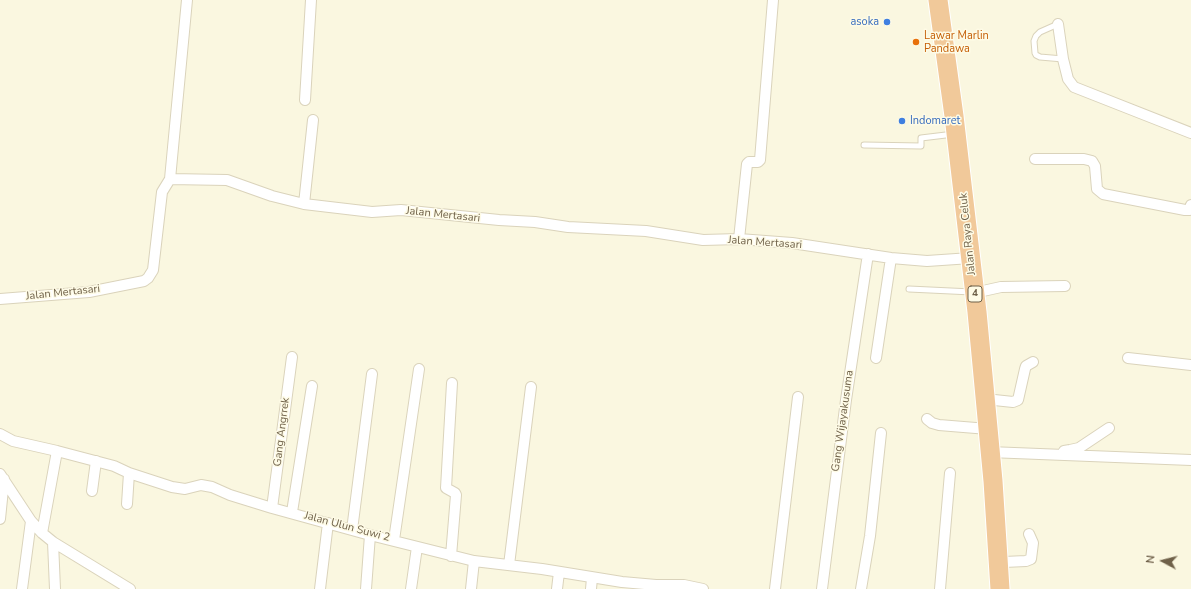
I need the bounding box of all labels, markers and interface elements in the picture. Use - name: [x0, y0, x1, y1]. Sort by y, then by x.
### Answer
- place label: asoka: [850, 15, 879, 29]
- marker: asoka: [882, 17, 892, 27]
- place label: Lawar Marlin Pandawa: [924, 29, 989, 55]
- marker: Lawar Marlin Pandawa: [911, 37, 921, 47]
- place label: Indomaret: [910, 114, 960, 128]
- marker: Indomaret: [897, 116, 907, 126]
- street label: Jalan Raya Celuk: [957, 192, 979, 276]
- street label: Jalan Mertasari: [405, 205, 481, 225]
- street label: Jalan Mertasari: [727, 234, 803, 252]
- street label: Jalan Mertasari: [25, 283, 101, 303]
- road number: 4: [968, 286, 982, 302]
- street label: Gang Wijayakusuma: [829, 370, 857, 472]
- street label: Gang Angrrek: [271, 397, 293, 467]
- street label: Jalan Ulun Suwi 2: [303, 509, 391, 545]
- north arrow: [1143, 541, 1183, 581]
- text: N: [1143, 554, 1159, 564]

